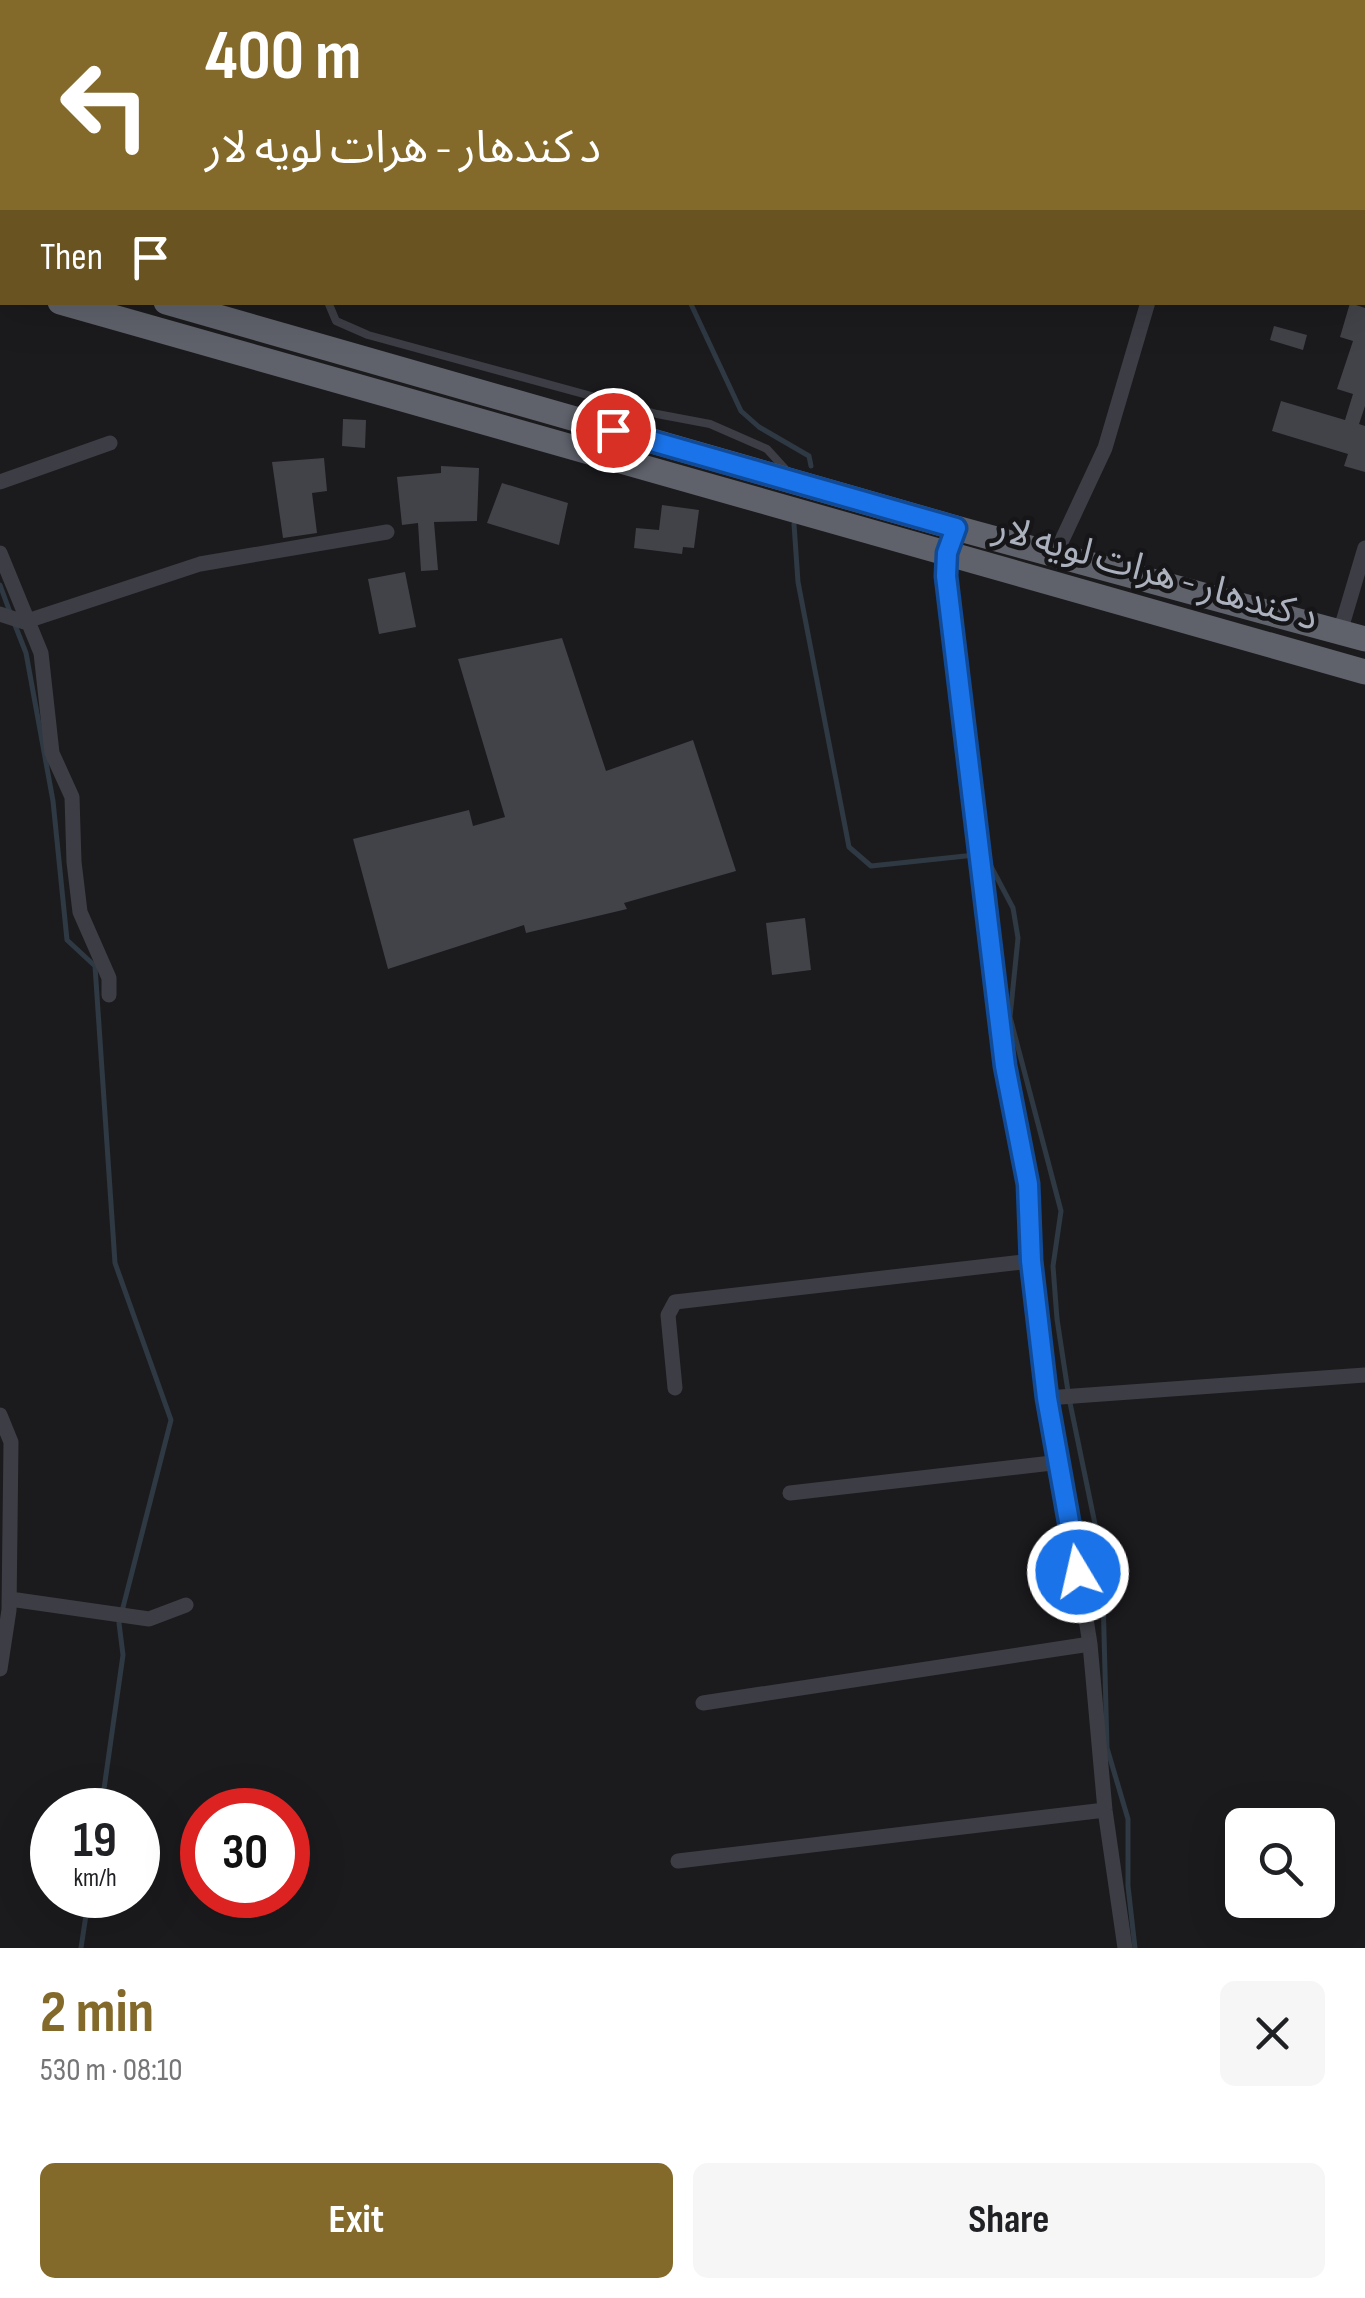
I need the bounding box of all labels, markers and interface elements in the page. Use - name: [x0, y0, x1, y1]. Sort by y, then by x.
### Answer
- text: 400 m: [205, 15, 362, 99]
- icon: left: [40, 40, 170, 170]
- text: د کندهار - هرات لويه لار: [205, 121, 601, 176]
- icon: arrive: [123, 230, 178, 285]
- text: Then: [40, 235, 103, 280]
- pin: [571, 388, 656, 473]
- icon: arrive: [586, 403, 641, 458]
- street label: د کندهار - هرات لويه لار: [988, 505, 1323, 641]
- position arrow: [1026, 1520, 1130, 1624]
- speed limit sign: 30: [180, 1788, 310, 1918]
- map controls: [1225, 1808, 1335, 1918]
- button: search: [1225, 1808, 1335, 1918]
- text: 19: [73, 1811, 117, 1871]
- text: km/h: [73, 1863, 117, 1894]
- text: 2 min: [40, 1977, 154, 2049]
- button: close: [1220, 1981, 1325, 2086]
- text: 530 m · 08:10: [40, 2051, 183, 2090]
- button: Exit: [40, 2163, 673, 2278]
- button: Share: [693, 2163, 1325, 2278]

